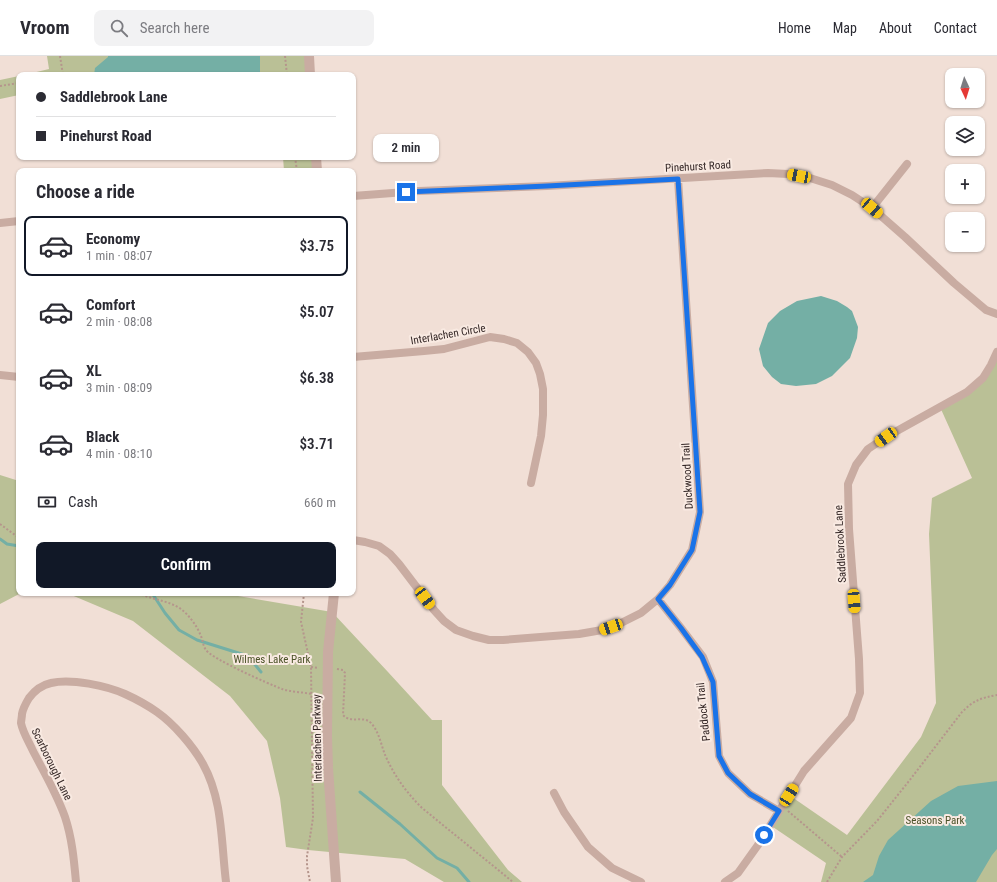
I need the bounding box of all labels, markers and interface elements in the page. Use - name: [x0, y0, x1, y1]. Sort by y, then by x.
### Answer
- search box: [94, 10, 374, 46]
- text: Vroom: [20, 16, 70, 39]
- icon: search: [108, 17, 130, 39]
- text: Search here: [140, 19, 209, 37]
- text: Home: [778, 20, 811, 36]
- text: Map: [833, 20, 857, 36]
- text: About: [879, 20, 912, 36]
- text: Contact: [934, 20, 977, 36]
- north arrow: [945, 68, 985, 108]
- map controls: [945, 68, 985, 252]
- text: Saddlebrook Lane: [60, 88, 167, 106]
- button: layers: [945, 116, 985, 156]
- text: Pinehurst Road: [60, 127, 152, 145]
- callout: 2 min: [373, 134, 439, 162]
- text: 2 min: [392, 140, 420, 155]
- street label: Pinehurst Road: [665, 158, 731, 175]
- button: +: [945, 164, 985, 204]
- car: [786, 168, 812, 184]
- text: Choose a ride: [36, 181, 135, 202]
- route end: [397, 183, 415, 201]
- car: [859, 196, 885, 220]
- button: −: [945, 212, 985, 252]
- icon: car: [38, 228, 74, 264]
- text: Economy: [86, 230, 140, 248]
- text: $3.75: [300, 237, 334, 255]
- text: 1 min · 08:07: [86, 248, 152, 263]
- icon: car: [38, 294, 74, 330]
- text: Comfort: [86, 296, 135, 314]
- text: $5.07: [300, 303, 334, 321]
- text: 2 min · 08:08: [86, 314, 152, 329]
- street label: Interlachen Circle: [410, 322, 487, 347]
- icon: car: [38, 360, 74, 396]
- text: XL: [86, 362, 102, 380]
- text: $6.38: [300, 369, 334, 387]
- text: 3 min · 08:09: [86, 380, 152, 395]
- car: [873, 425, 899, 449]
- icon: car: [38, 426, 74, 462]
- text: Black: [86, 428, 119, 446]
- text: $3.71: [300, 435, 334, 453]
- street label: Duckwood Trail: [679, 442, 696, 509]
- text: 4 min · 08:10: [86, 446, 152, 461]
- icon: cash: [36, 491, 58, 513]
- text: Cash: [68, 493, 98, 511]
- text: 660 m: [304, 495, 336, 510]
- street label: Saddlebrook Lane: [832, 505, 849, 583]
- button: Confirm: [36, 542, 336, 588]
- car: [413, 585, 437, 611]
- car: [847, 589, 861, 613]
- car: [598, 617, 624, 637]
- park label: Wilmes Lake Park: [233, 653, 311, 666]
- street label: Paddock Trail: [694, 682, 713, 742]
- street label: Interlachen Parkway: [310, 694, 325, 782]
- street label: Scarborough Lane: [28, 726, 75, 802]
- car: [778, 782, 800, 808]
- park label: Seasons Park: [905, 814, 965, 827]
- route start: [755, 826, 773, 844]

